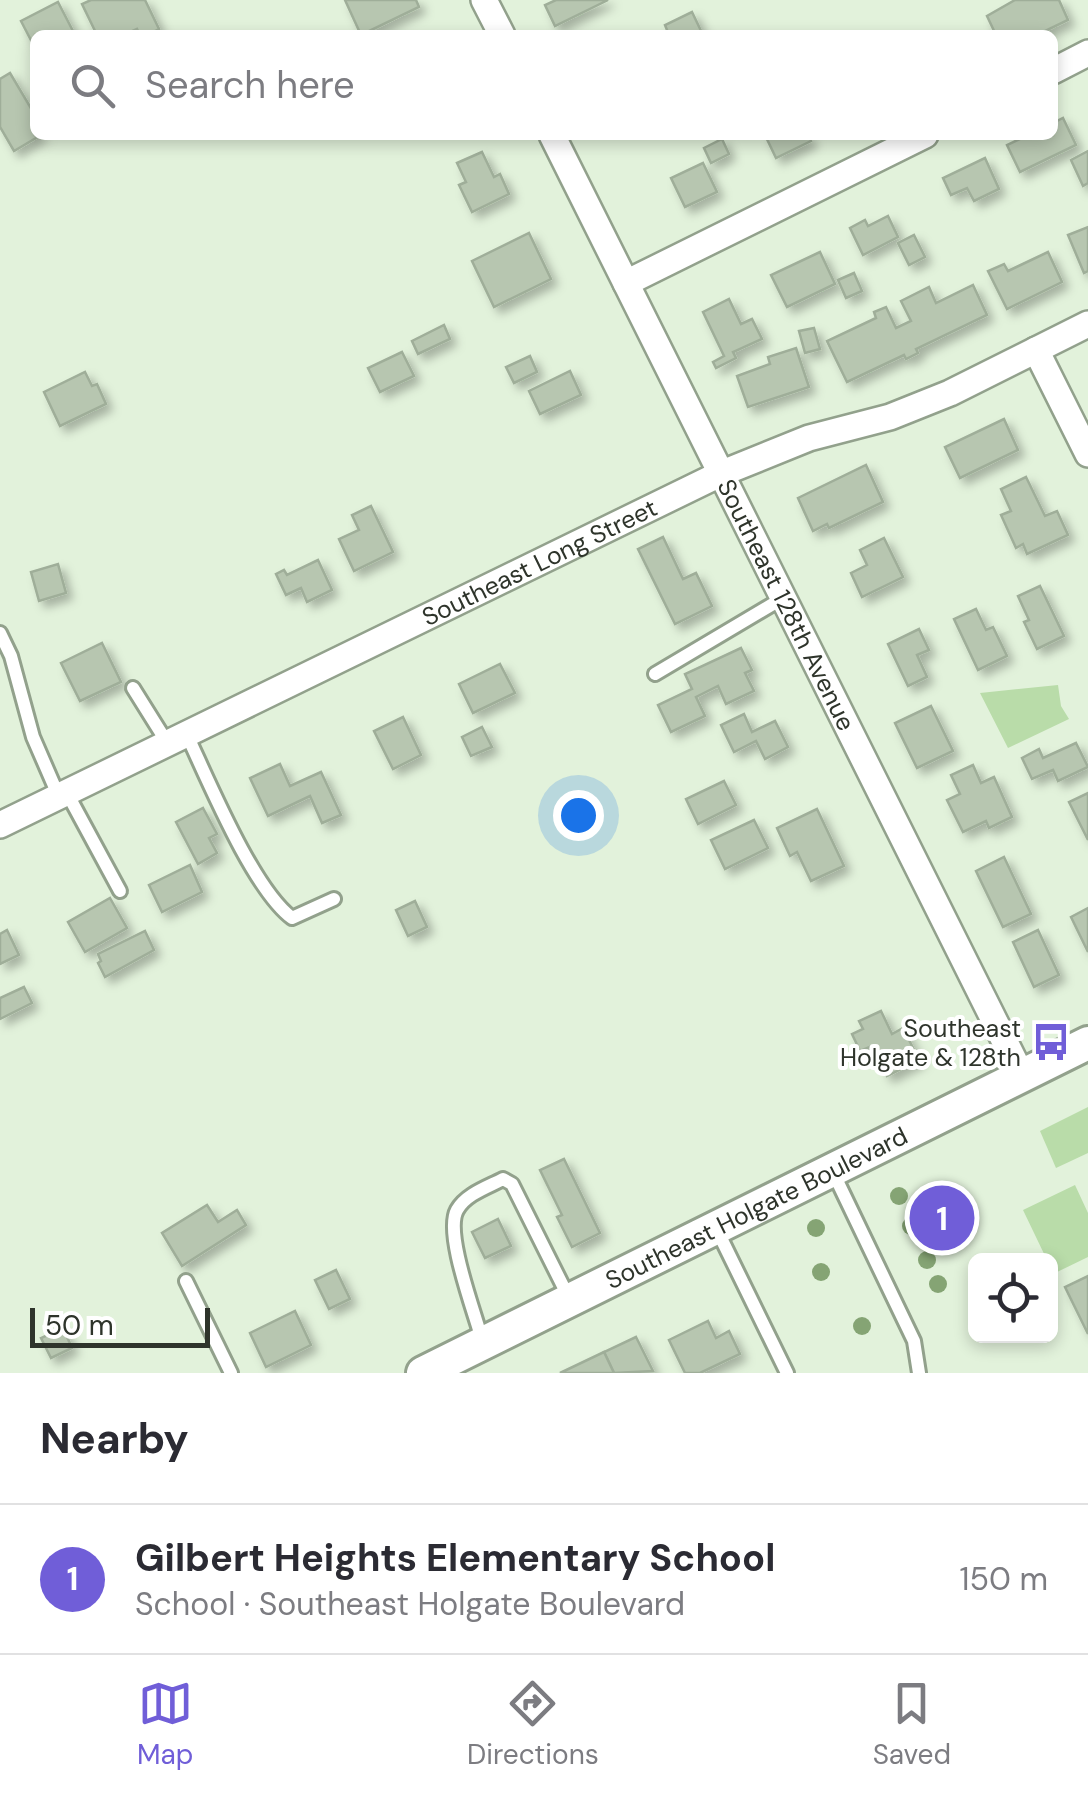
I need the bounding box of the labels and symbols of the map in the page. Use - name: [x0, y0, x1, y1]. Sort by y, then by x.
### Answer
- street label: Southeast 128th Avenue: [709, 474, 863, 736]
- street label: Southeast Long Street: [417, 491, 663, 634]
- your location: [553, 790, 604, 841]
- place label: Southeast Holgate & 128th: [840, 1012, 1021, 1074]
- bus stop icon: Southeast Holgate & 128th: [1030, 1021, 1072, 1063]
- street label: Southeast Holgate Boulevard: [600, 1119, 913, 1297]
- pin: 1: [910, 1180, 974, 1256]
- scale bar: [30, 1303, 210, 1348]

